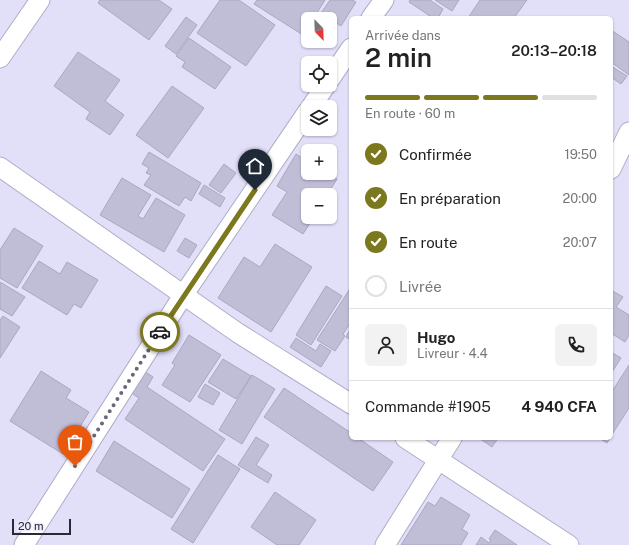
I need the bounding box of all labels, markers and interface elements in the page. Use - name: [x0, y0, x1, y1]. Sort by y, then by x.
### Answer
- north arrow: [301, 12, 337, 48]
- map controls: [301, 12, 337, 224]
- text: Arrivée dans: [365, 28, 441, 43]
- text: 2 min: [365, 42, 432, 73]
- text: 20:13–20:18: [511, 42, 597, 59]
- button: locate: [301, 56, 337, 92]
- button: layers: [301, 100, 337, 136]
- text: En route · 60 m: [365, 106, 455, 121]
- icon: check: [365, 143, 387, 165]
- button: +: [301, 144, 337, 180]
- text: Confirmée: [399, 146, 472, 163]
- text: 19:50: [564, 147, 597, 162]
- pin: [238, 149, 272, 190]
- icon: home: [244, 155, 266, 177]
- icon: check: [365, 187, 387, 209]
- button: −: [301, 188, 337, 224]
- text: En préparation: [399, 190, 501, 207]
- text: 20:00: [563, 191, 597, 206]
- icon: check: [365, 231, 387, 253]
- text: En route: [399, 234, 457, 251]
- text: 20:07: [563, 235, 597, 250]
- text: Livrée: [399, 278, 442, 295]
- courier: [140, 312, 180, 352]
- icon: car: [149, 321, 171, 343]
- button: person: [365, 324, 407, 366]
- button: phone: [555, 324, 597, 366]
- text: Hugo: [417, 329, 455, 346]
- text: Livreur · 4.4: [417, 346, 488, 361]
- text: Commande #1905: [365, 398, 491, 415]
- text: 4 940 CFA: [521, 398, 597, 415]
- pin: [58, 425, 92, 466]
- icon: bag: [64, 431, 86, 453]
- scale bar: [12, 517, 71, 536]
- text: 20 m: [18, 520, 43, 532]

